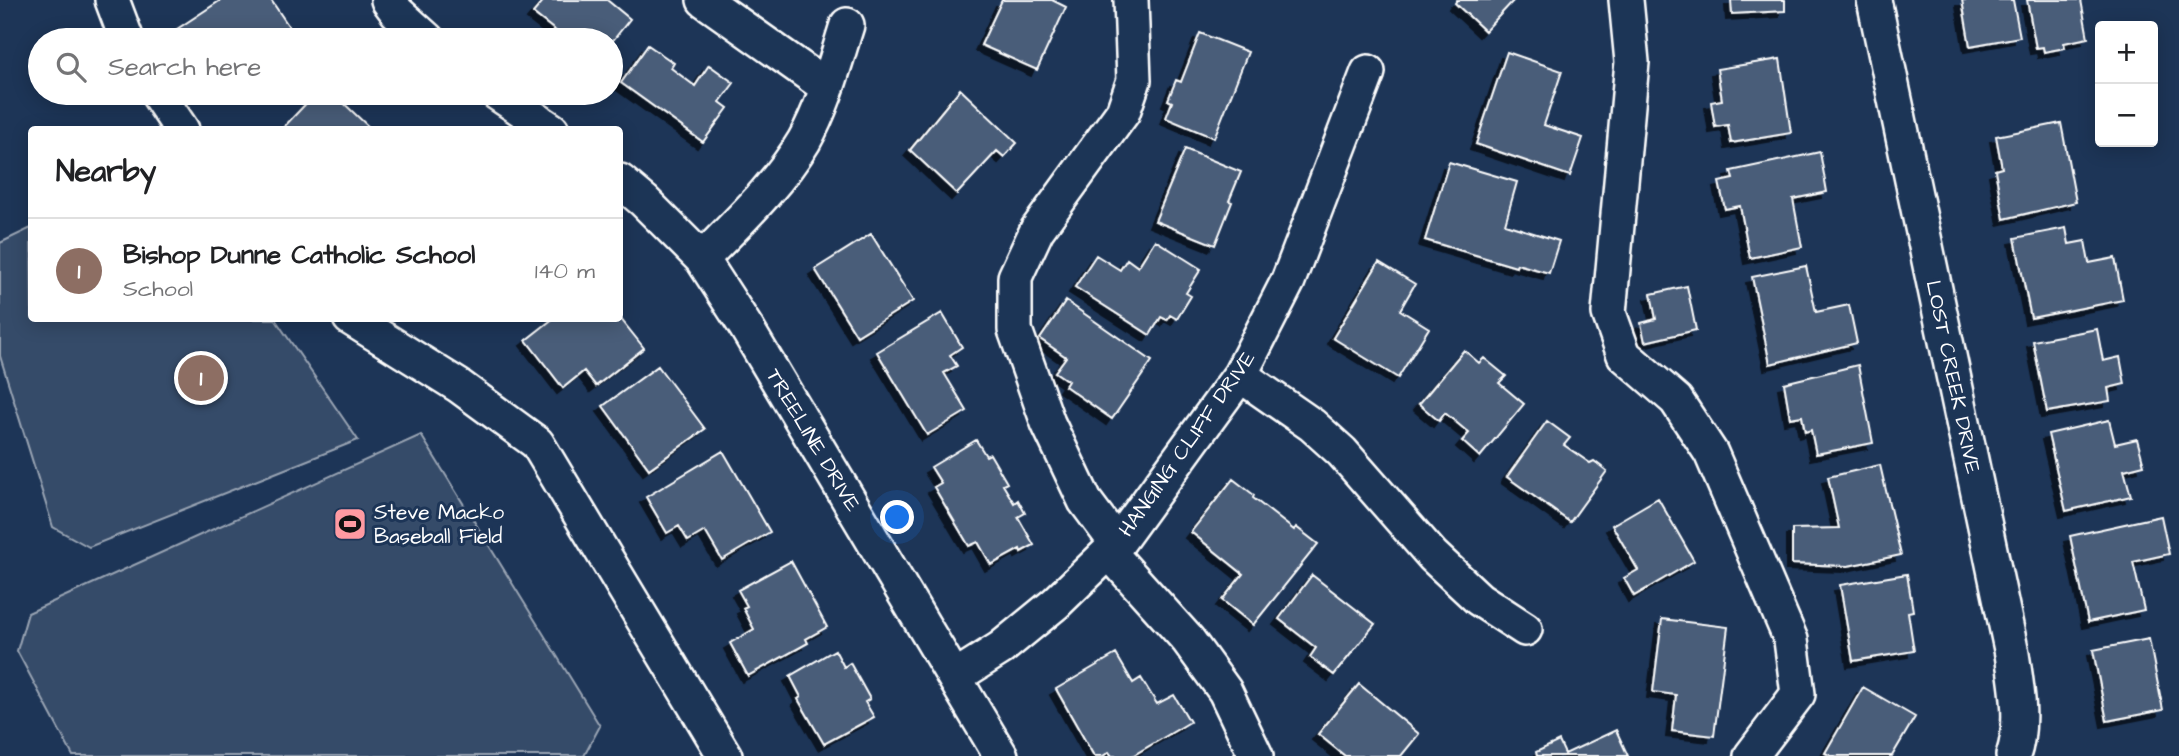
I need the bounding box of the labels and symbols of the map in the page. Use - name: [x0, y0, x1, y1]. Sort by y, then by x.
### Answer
- street label: LOST CREEK DRIVE: [1918, 278, 1988, 477]
- street label: HANGING CLIFF DRIVE: [1112, 345, 1262, 543]
- pin: 1: [178, 352, 224, 404]
- street label: TREELINE DRIVE: [759, 363, 867, 517]
- place label: Steve Macko Baseball Field: [374, 498, 504, 551]
- your location: [880, 500, 914, 534]
- sports icon: Steve Macko Baseball Field: [331, 505, 369, 543]

